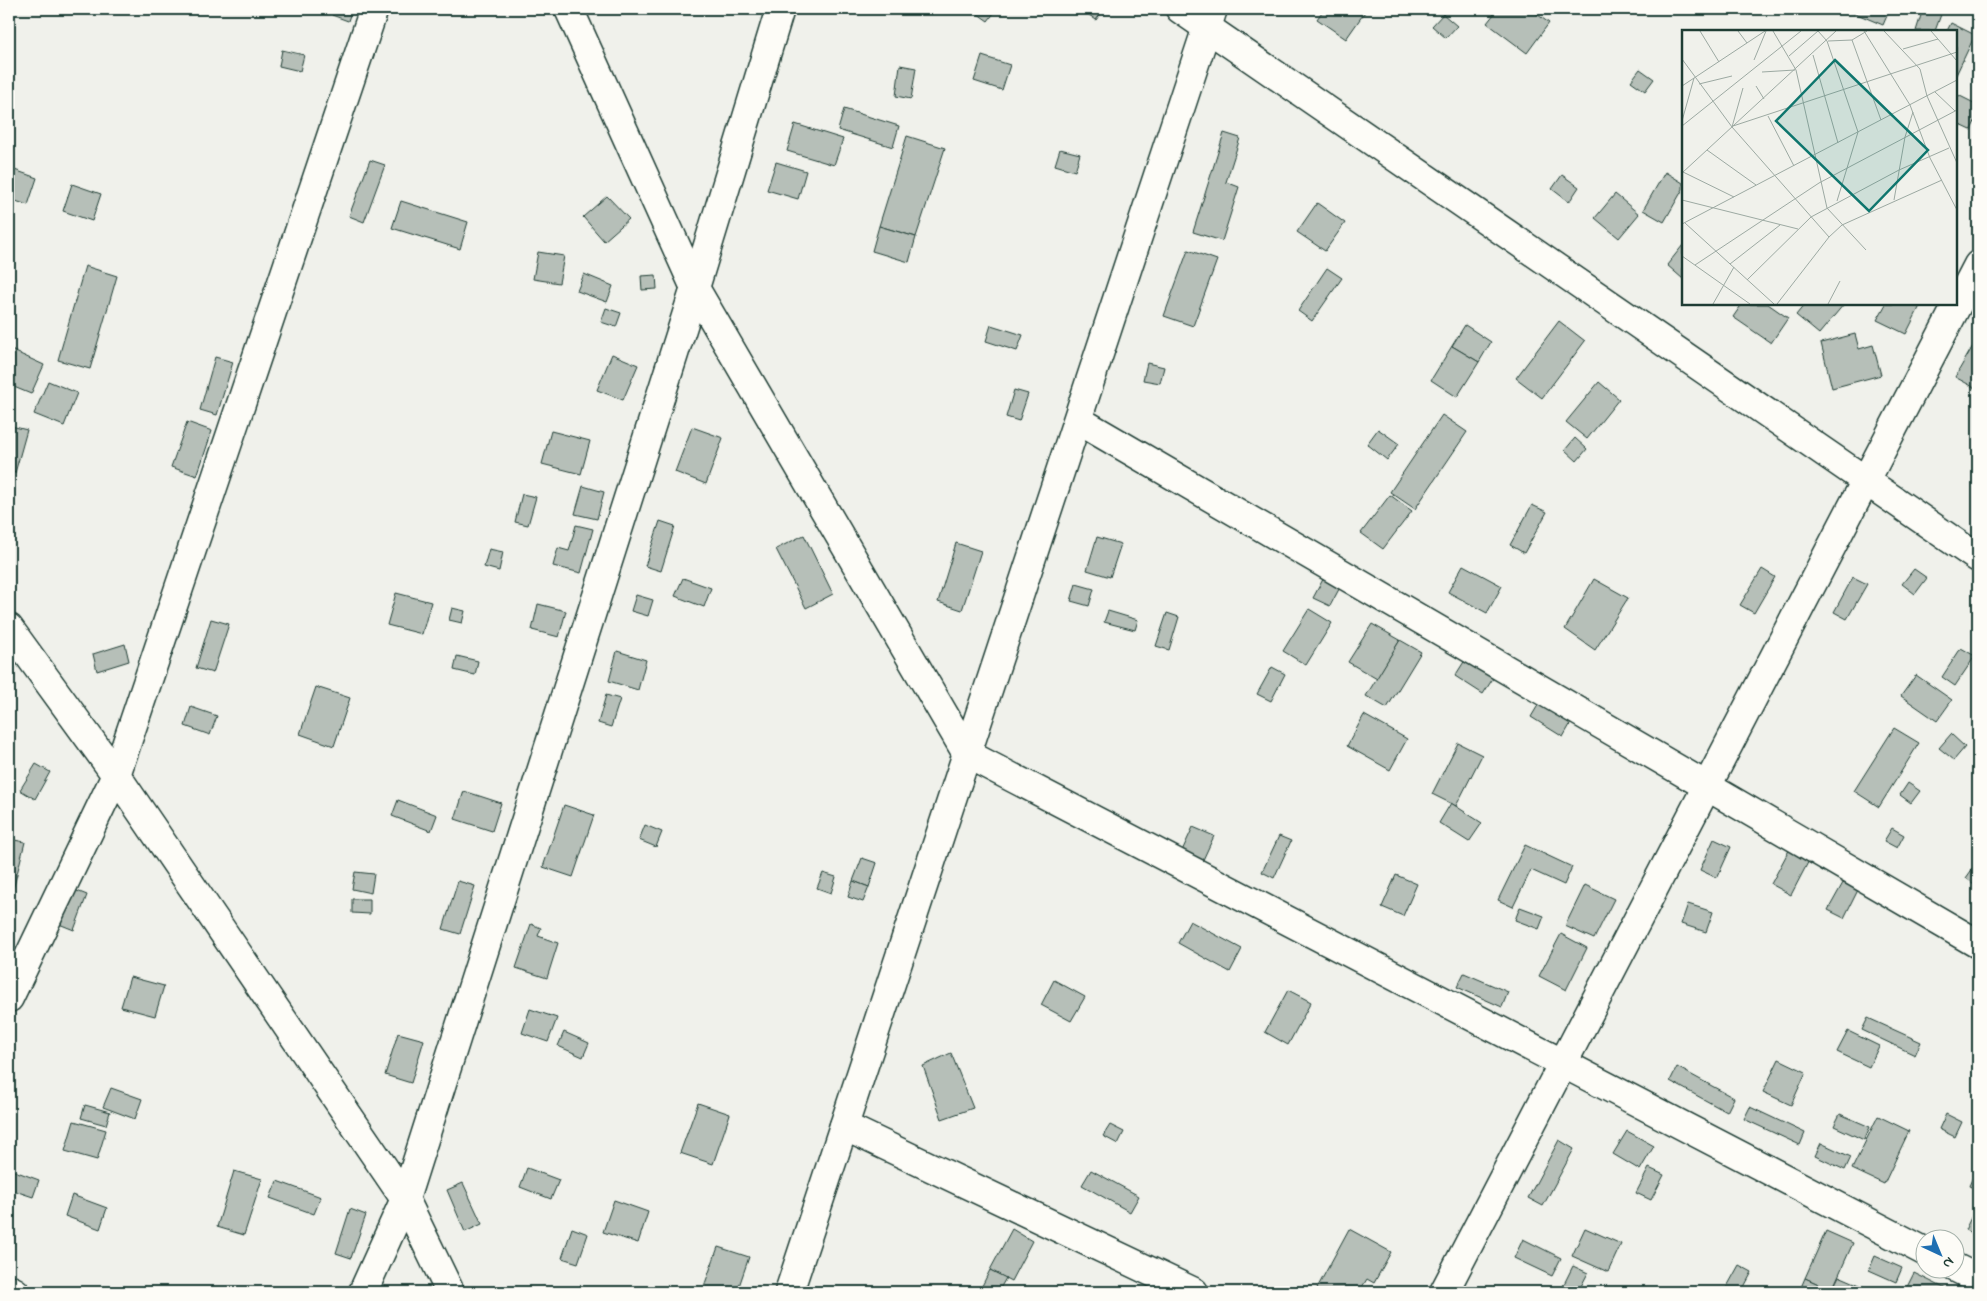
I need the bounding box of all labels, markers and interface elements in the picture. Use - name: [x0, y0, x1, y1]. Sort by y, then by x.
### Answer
- inset map: [1682, 30, 1957, 305]
- north arrow: [1914, 1228, 1964, 1278]
- text: N: [1937, 1251, 1959, 1273]

